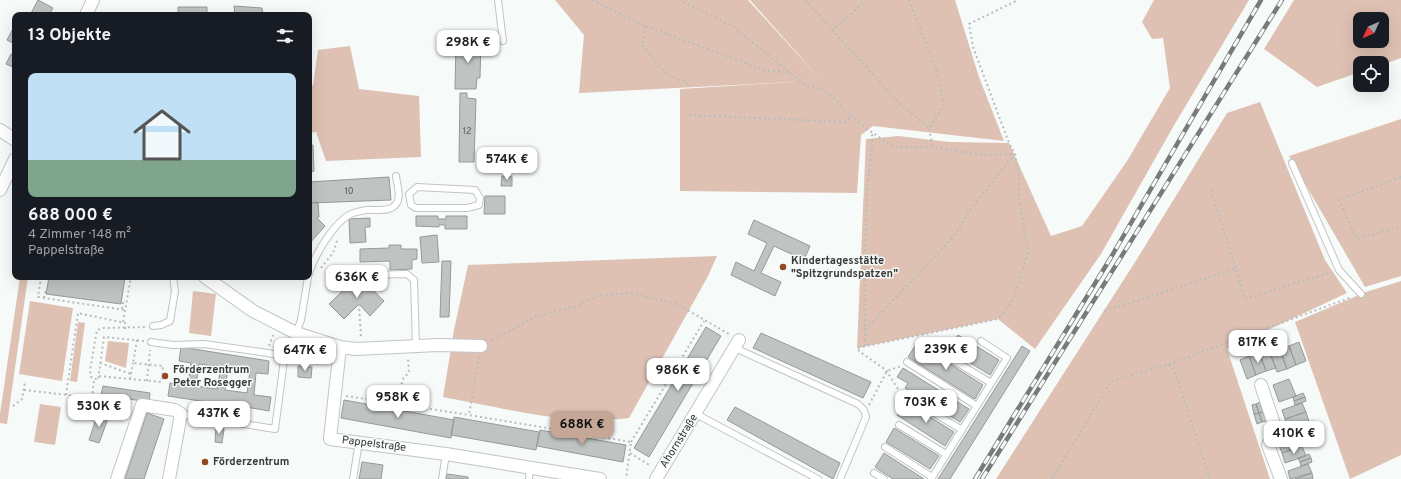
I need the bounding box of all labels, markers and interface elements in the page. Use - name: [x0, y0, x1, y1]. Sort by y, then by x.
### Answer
- north arrow: [1353, 12, 1389, 48]
- map controls: [1353, 12, 1389, 92]
- text: 13 Objekte: [28, 25, 111, 47]
- icon: filters: [274, 25, 296, 47]
- pin: 298K €: [435, 30, 501, 64]
- text: 298K €: [446, 35, 490, 51]
- button: locate: [1353, 56, 1389, 92]
- icon: home: [126, 99, 198, 171]
- house number: 12: [463, 126, 471, 137]
- pin: 574K €: [474, 147, 540, 181]
- text: 574K €: [486, 152, 528, 168]
- house number: 10: [344, 186, 354, 197]
- text: 688 000 €: [28, 205, 113, 227]
- text: 4 Zimmer · 148 m²: [28, 227, 131, 243]
- text: Pappelstraße: [28, 243, 104, 259]
- place label: Kindertagesstätte "Spitzgrundspatzen": [791, 254, 898, 281]
- marker: Kindertagesstätte "Spitzgrundspatzen": [778, 262, 788, 272]
- pin: 636K €: [324, 265, 390, 299]
- text: 636K €: [335, 270, 379, 286]
- pin: 817K €: [1225, 330, 1291, 364]
- text: 817K €: [1238, 335, 1278, 351]
- pin: 239K €: [913, 337, 979, 371]
- pin: 647K €: [272, 338, 338, 372]
- text: 239K €: [924, 342, 968, 358]
- text: 647K €: [283, 343, 327, 359]
- pin: 986K €: [645, 358, 711, 392]
- place label: Förderzentrum Peter Rosegger: [173, 363, 252, 390]
- text: 986K €: [656, 363, 700, 379]
- marker: Förderzentrum Peter Rosegger: [160, 371, 170, 381]
- pin: 958K €: [365, 385, 431, 419]
- text: 958K €: [376, 390, 420, 406]
- pin: 703K €: [893, 390, 959, 424]
- pin: 530K €: [66, 394, 132, 428]
- text: 703K €: [904, 395, 948, 411]
- text: 530K €: [77, 399, 121, 415]
- pin: 437K €: [186, 401, 252, 435]
- text: 437K €: [197, 406, 241, 422]
- street label: Ahornstraße: [657, 411, 701, 471]
- pin: 688K €: [549, 412, 615, 446]
- text: 688K €: [559, 417, 605, 433]
- pin: 410K €: [1261, 421, 1327, 455]
- text: 410K €: [1273, 426, 1315, 442]
- street label: Pappelstraße: [341, 433, 407, 455]
- place label: Förderzentrum: [213, 455, 289, 469]
- marker: Förderzentrum: [200, 457, 210, 467]

